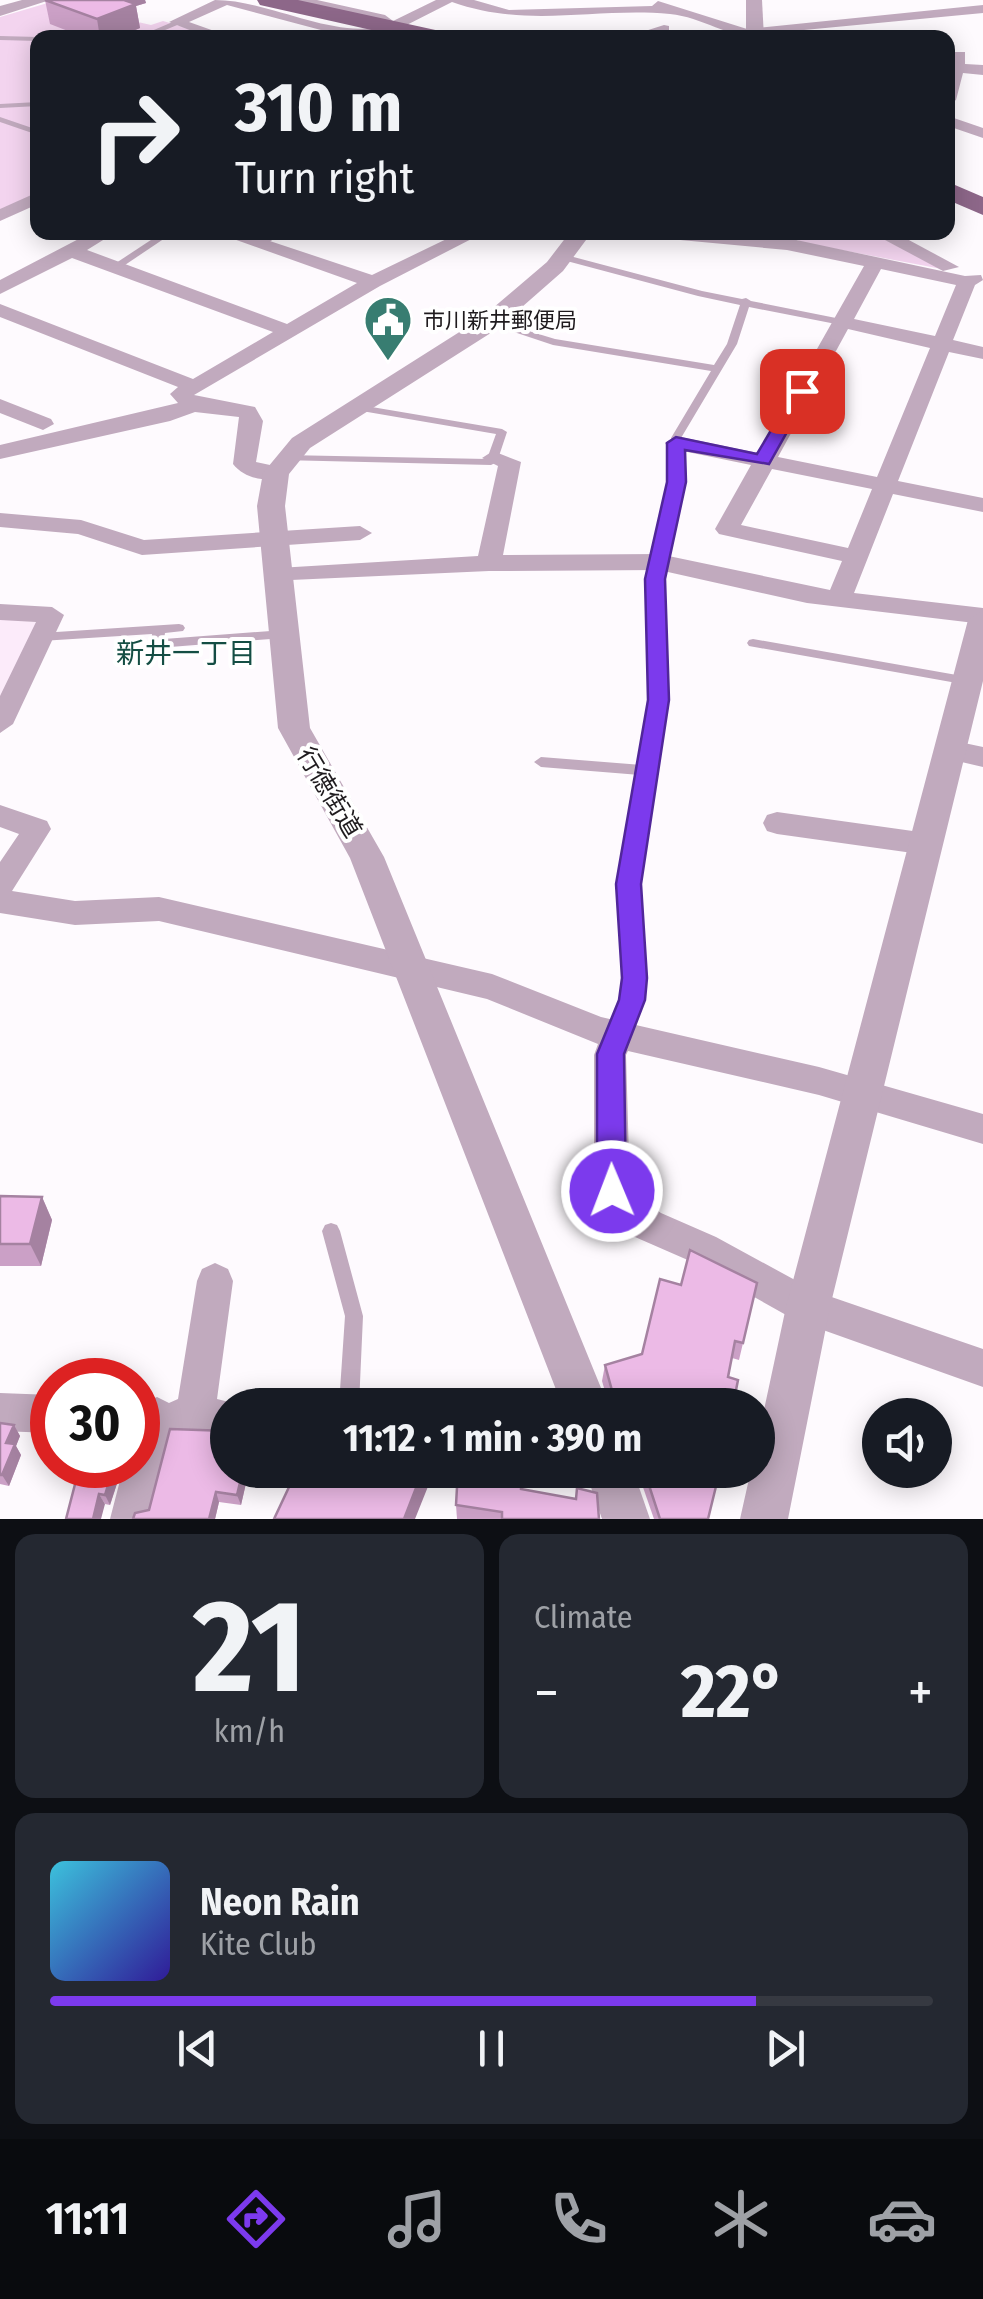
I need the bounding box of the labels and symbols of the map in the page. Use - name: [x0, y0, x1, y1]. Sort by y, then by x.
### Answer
- public building icon: 市川新井郵便局: [362, 294, 414, 362]
- place label: 市川新井郵便局: [423, 307, 577, 334]
- pin: [760, 349, 845, 434]
- district label: 新井一丁目: [116, 637, 256, 670]
- street label: 行徳街道: [291, 742, 368, 843]
- position arrow: [560, 1139, 664, 1243]
- speed limit sign: 30: [30, 1358, 160, 1488]

